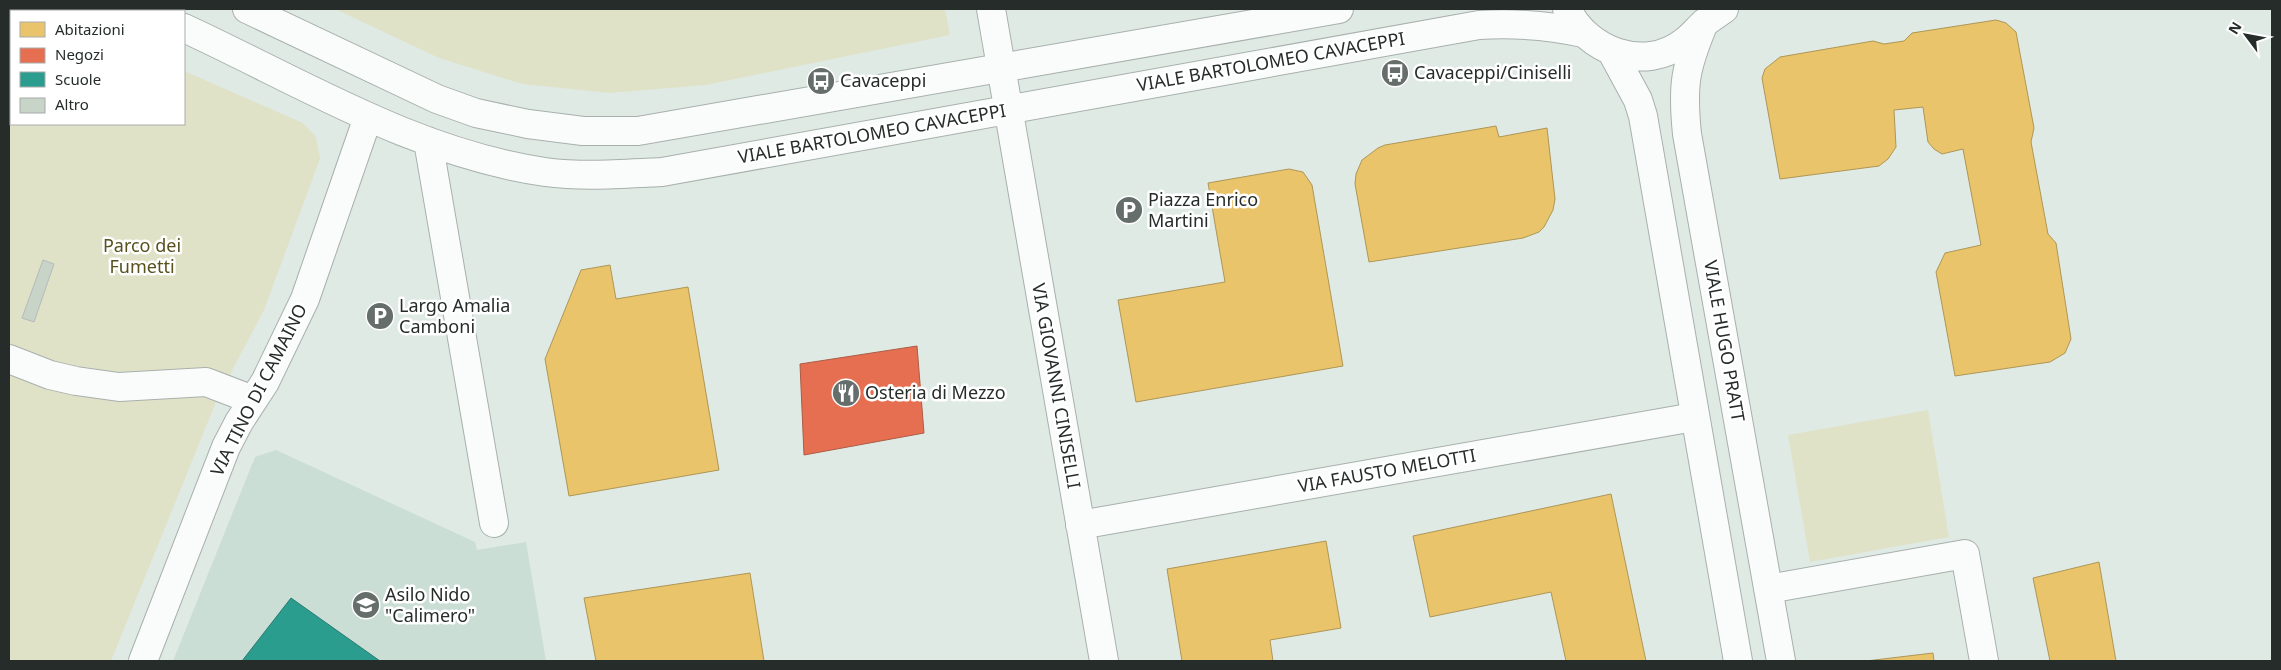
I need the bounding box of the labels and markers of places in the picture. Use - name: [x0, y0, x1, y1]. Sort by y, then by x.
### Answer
- bus stop icon: Cavaceppi/Ciniselli: [1380, 58, 1410, 88]
- place label: Cavaceppi/Ciniselli: [1414, 60, 1571, 84]
- bus stop icon: Cavaceppi: [806, 66, 836, 96]
- place label: Cavaceppi: [840, 68, 926, 92]
- place label: Piazza Enrico Martini: [1148, 187, 1258, 232]
- parking icon: Piazza Enrico Martini: [1114, 195, 1144, 225]
- place label: Largo Amalia Camboni: [399, 293, 510, 338]
- parking icon: Largo Amalia Camboni: [365, 301, 395, 331]
- restaurant icon: Osteria di Mezzo: [831, 378, 861, 408]
- place label: Osteria di Mezzo: [865, 380, 1006, 404]
- place label: Asilo Nido "Calimero": [385, 582, 475, 627]
- school or university icon: Asilo Nido "Calimero": [351, 590, 381, 620]

